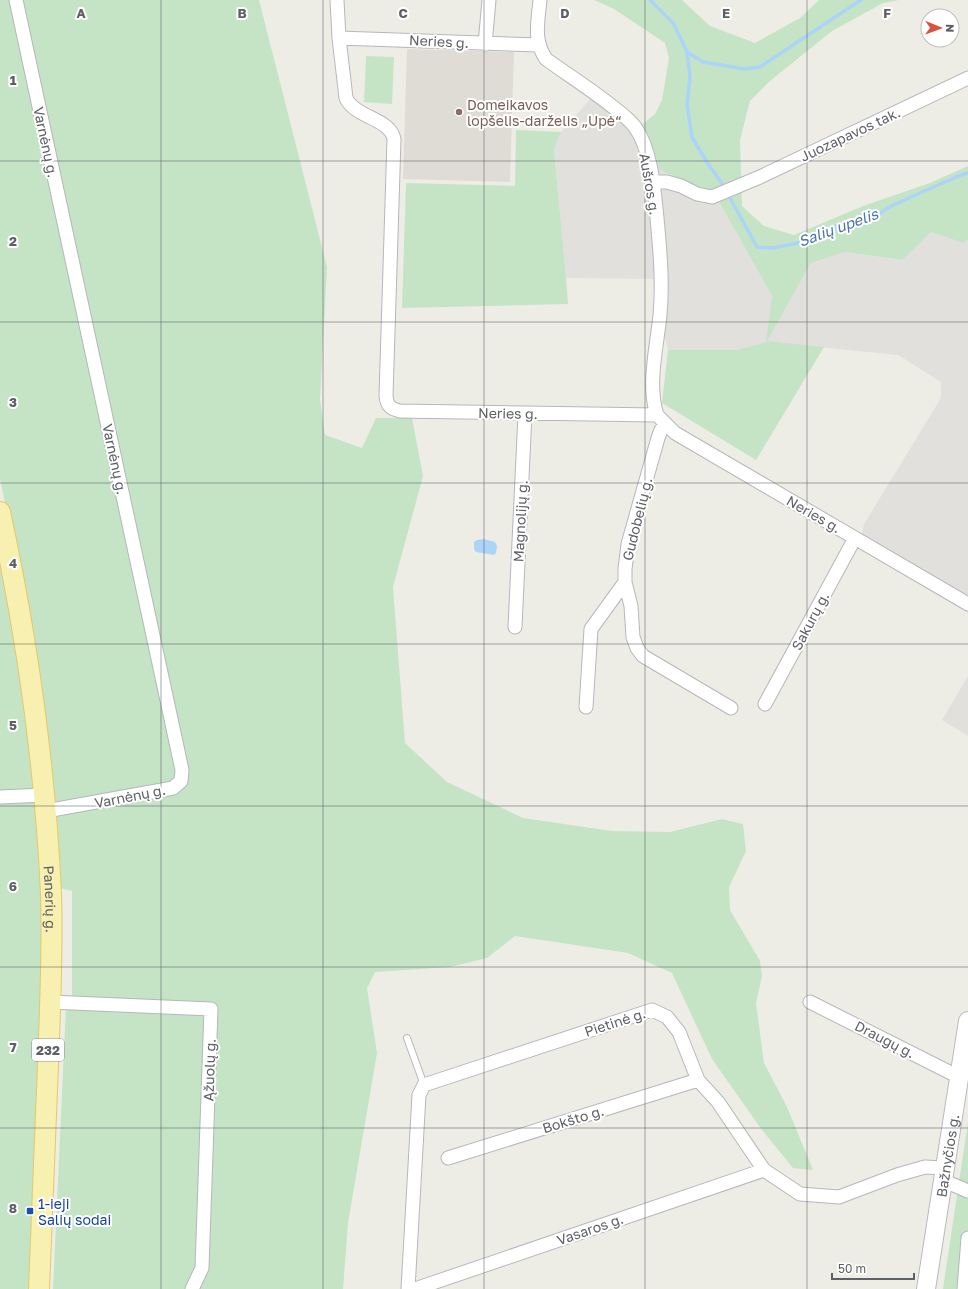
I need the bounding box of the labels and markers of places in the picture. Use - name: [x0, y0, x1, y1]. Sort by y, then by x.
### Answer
- place label: Domeikavos lopšelis-darželis „Upė“: [467, 96, 622, 129]
- marker: Domeikavos lopšelis-darželis „Upė“: [454, 107, 464, 117]
- place label: 1-ieji Salių sodai: [38, 1195, 111, 1228]
- marker: 1-ieji Salių sodai: [25, 1206, 35, 1216]

